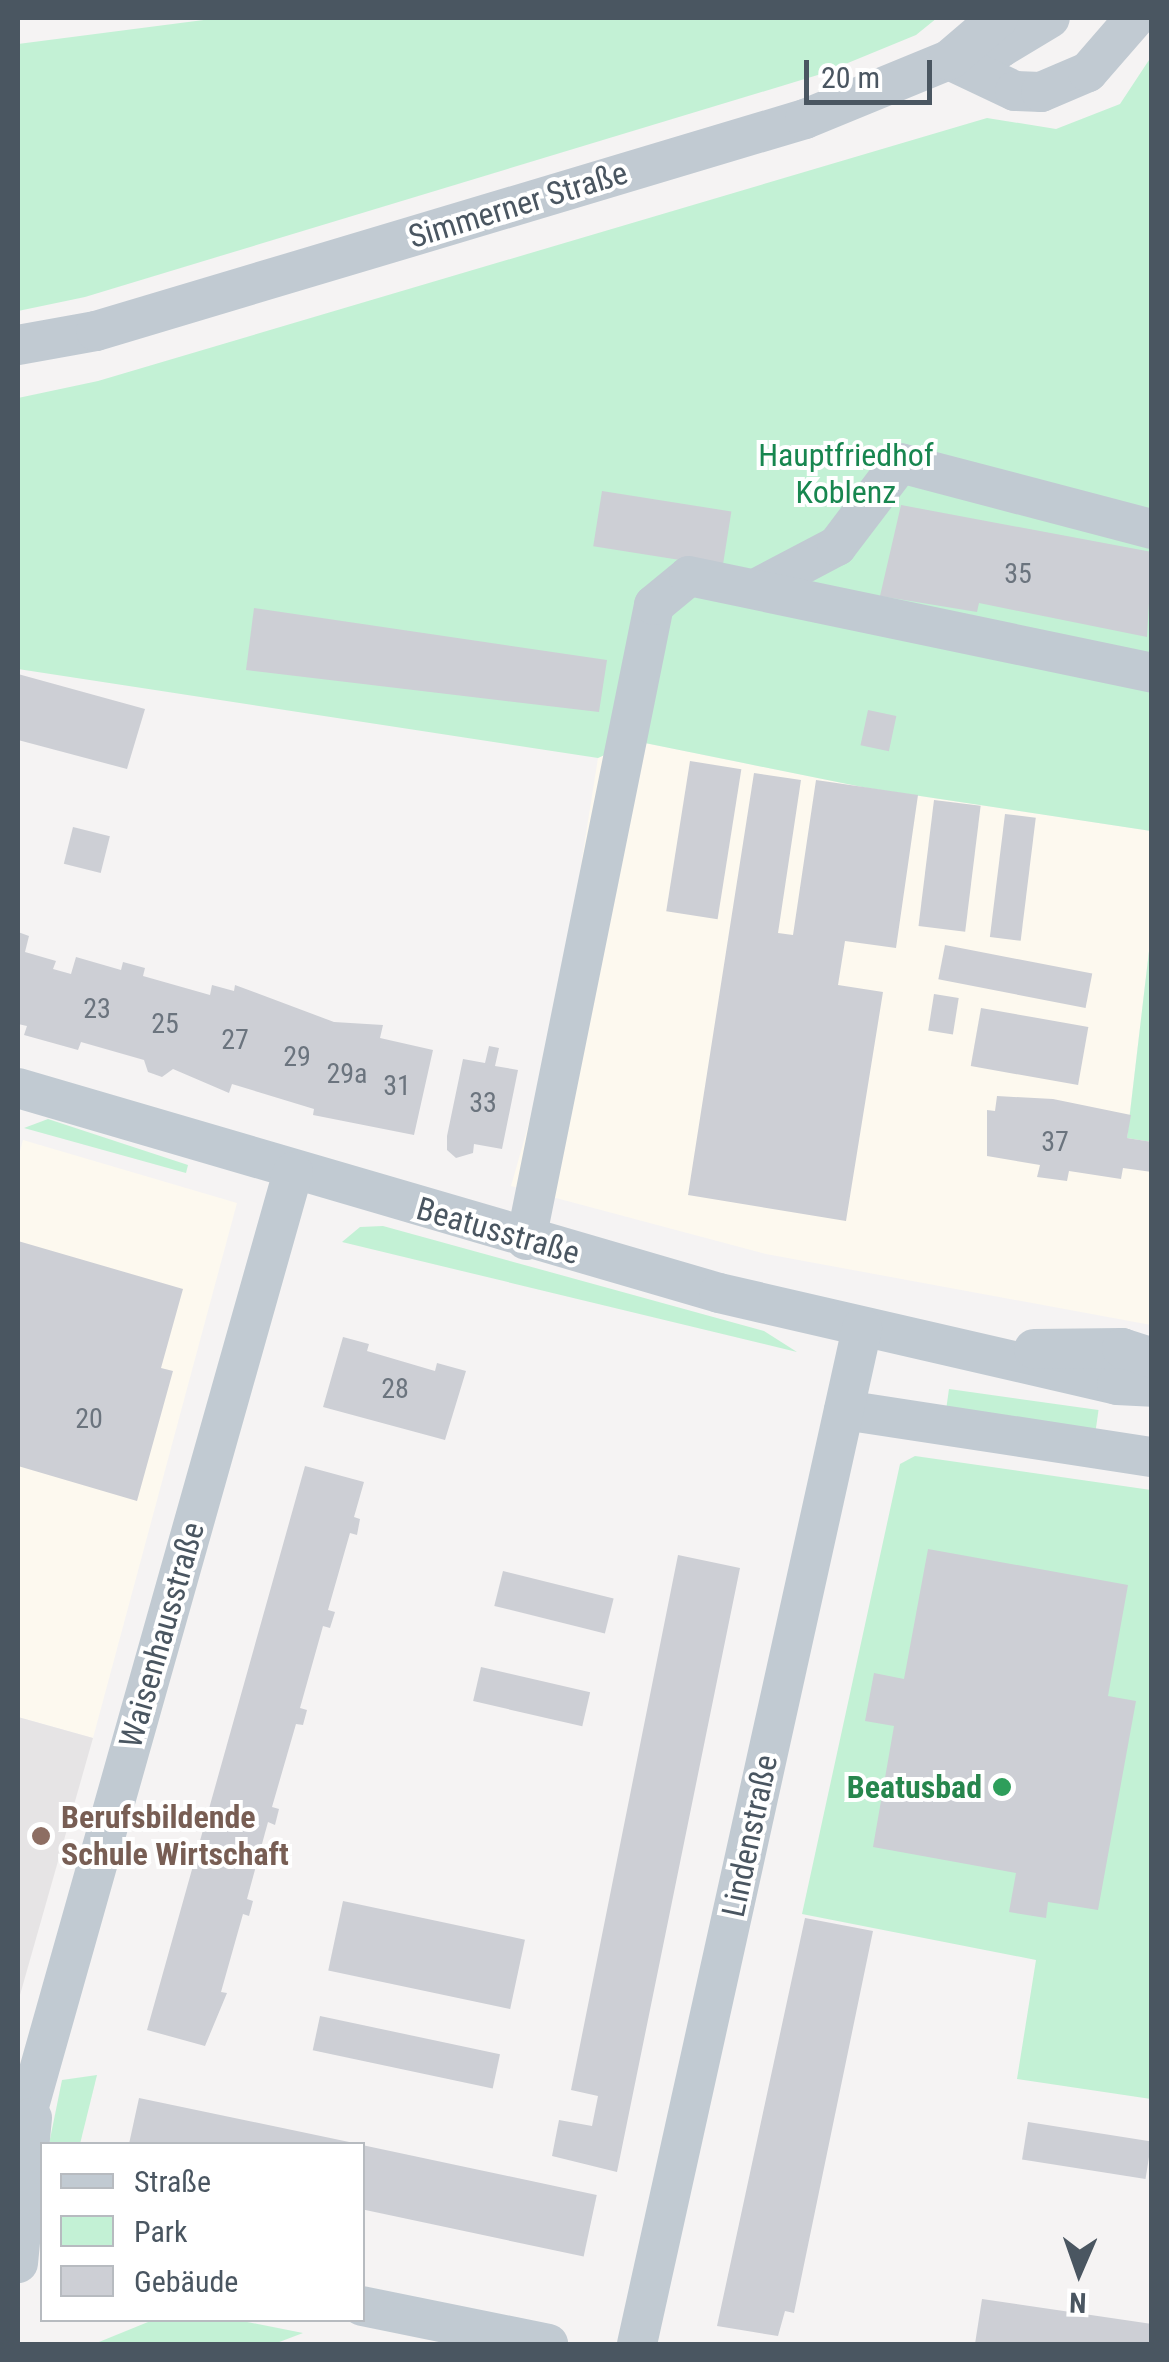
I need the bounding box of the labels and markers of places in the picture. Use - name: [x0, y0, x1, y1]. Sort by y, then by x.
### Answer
- place label: Beatusbad: [847, 1768, 982, 1806]
- marker: Beatusbad: [991, 1776, 1013, 1798]
- place label: Berufsbildende Schule Wirtschaft: [61, 1799, 289, 1874]
- marker: Berufsbildende Schule Wirtschaft: [30, 1825, 52, 1847]

